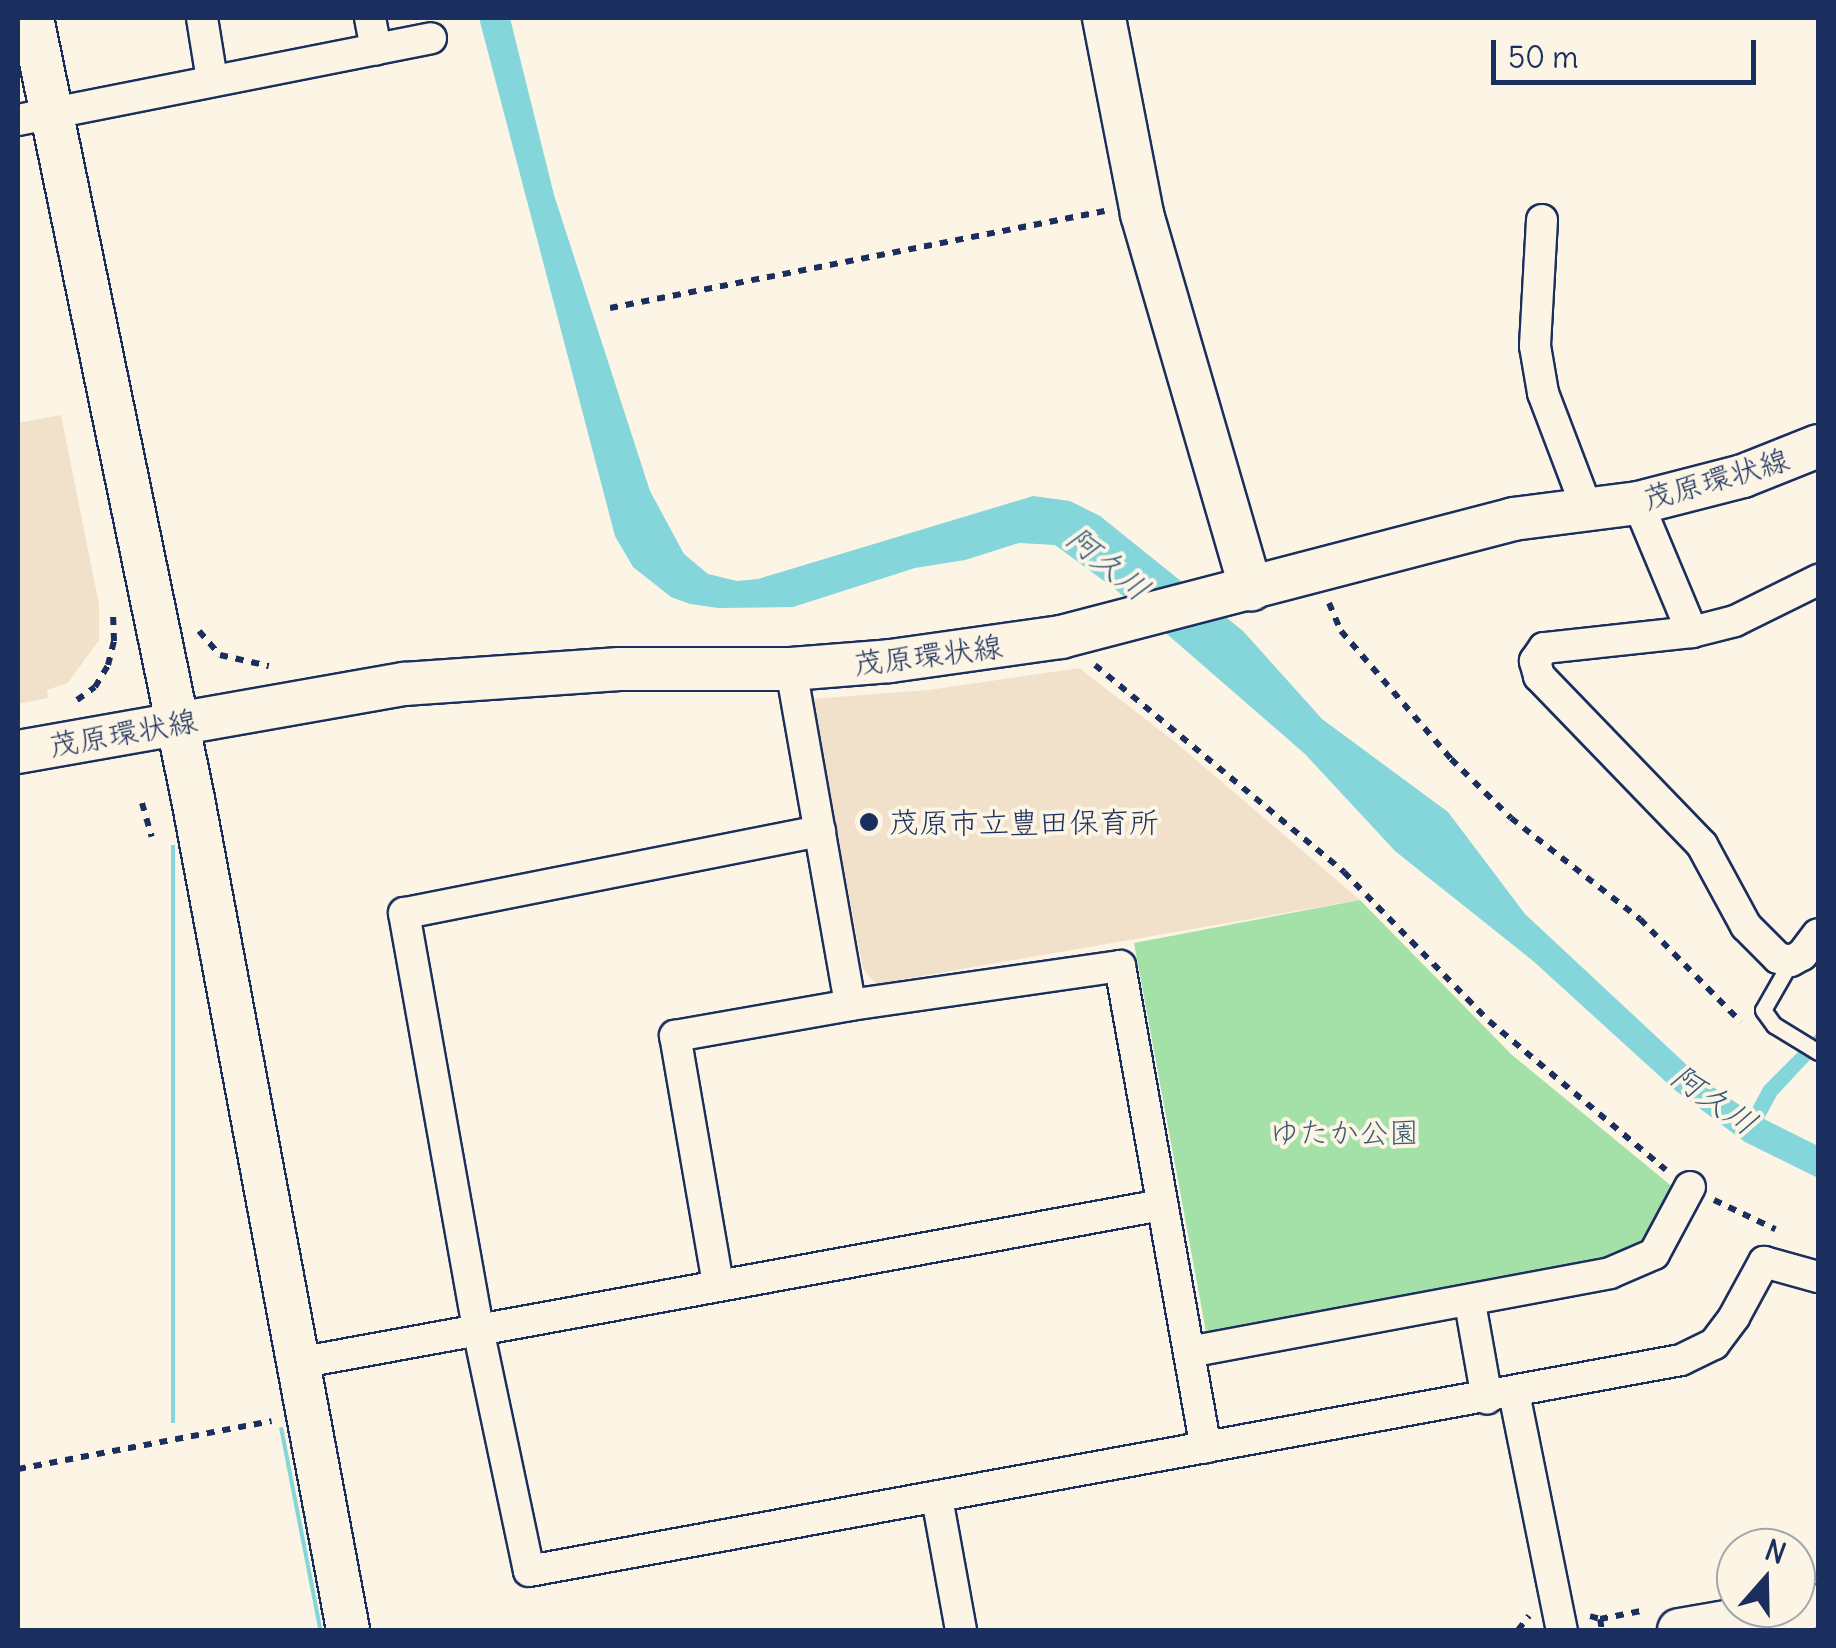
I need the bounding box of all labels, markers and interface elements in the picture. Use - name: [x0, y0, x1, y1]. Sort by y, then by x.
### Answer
- scale bar: [1496, 20, 1761, 82]
- text: 50 m: [1508, 38, 1578, 76]
- street label: 茂原環状線: [1639, 441, 1793, 517]
- water label: 阿久川: [1059, 519, 1157, 609]
- street label: 茂原環状線: [851, 628, 1005, 682]
- street label: 茂原環状線: [46, 702, 200, 764]
- place label: 茂原市立豊田保育所: [889, 804, 1159, 840]
- marker: 茂原市立豊田保育所: [858, 811, 880, 833]
- water label: 阿久川: [1664, 1057, 1764, 1143]
- park label: ゆたか公園: [1269, 1114, 1419, 1150]
- north arrow: [1716, 1528, 1816, 1628]
- text: N: [1760, 1531, 1791, 1572]

